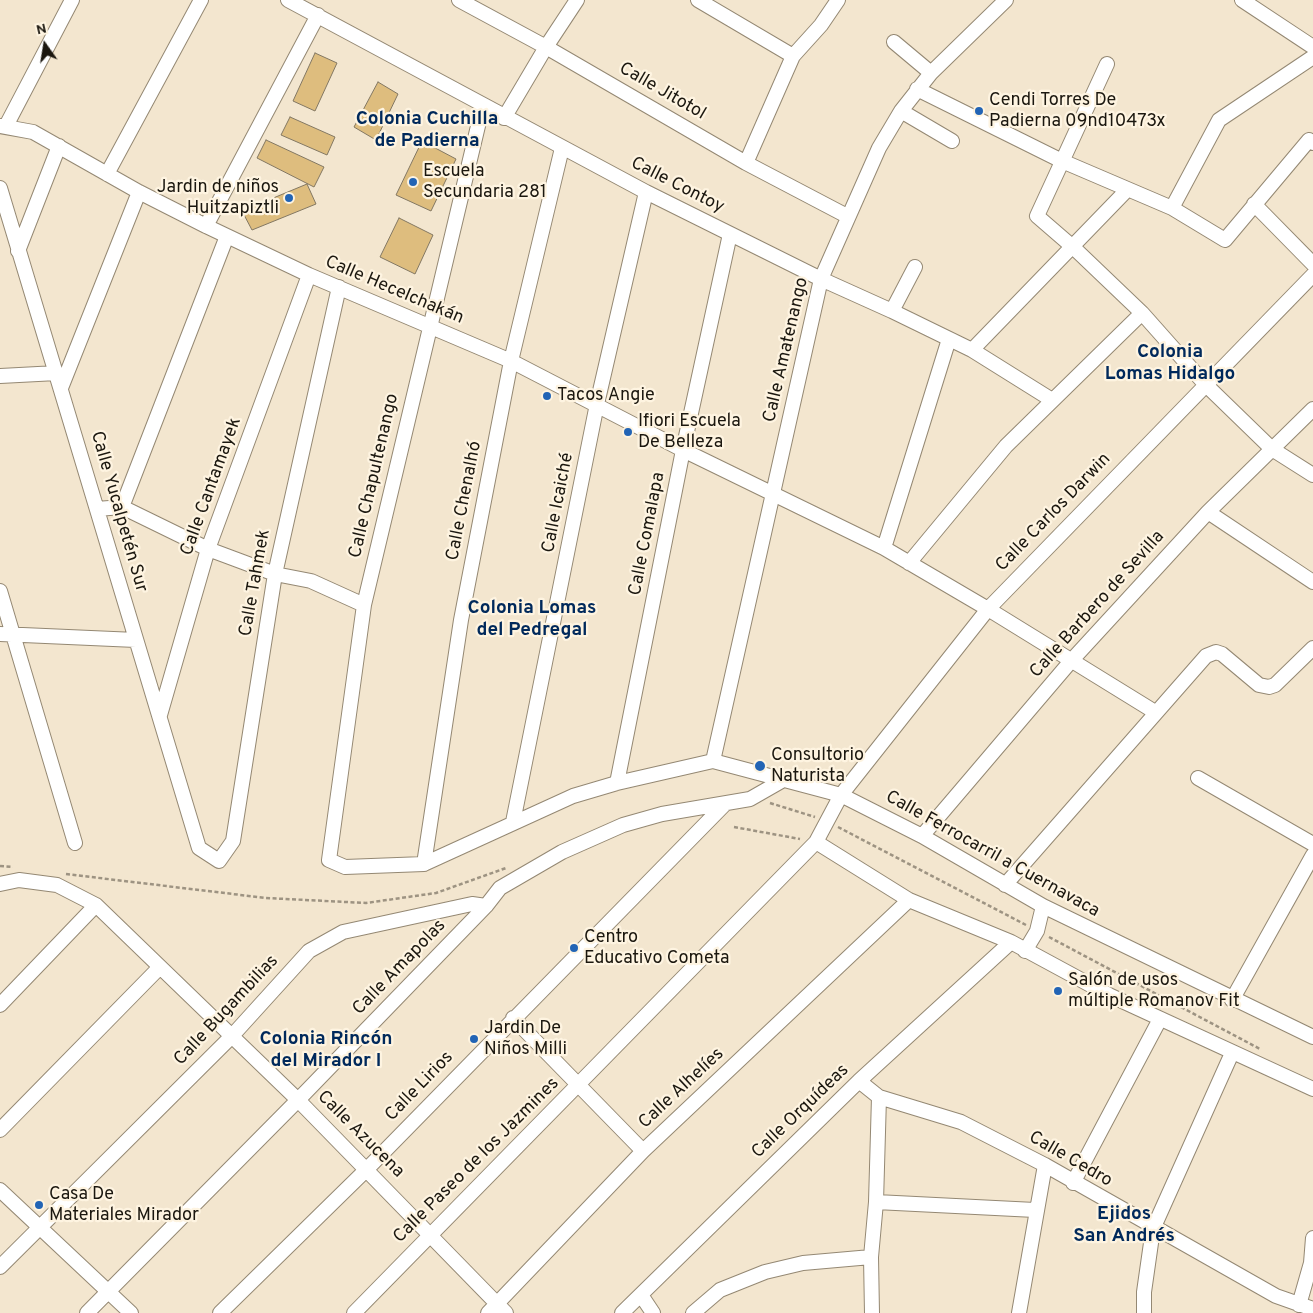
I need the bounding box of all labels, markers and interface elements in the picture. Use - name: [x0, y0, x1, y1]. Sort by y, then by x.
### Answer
- north arrow: [20, 20, 70, 70]
- text: N: [35, 20, 48, 39]
- street label: Calle Jitotol: [615, 58, 709, 126]
- place label: Cendi Torres De Padierna 09nd10473x: [989, 90, 1166, 132]
- marker: Cendi Torres De Padierna 09nd10473x: [973, 105, 985, 117]
- district label: Colonia Cuchilla de Padierna: [356, 109, 498, 153]
- street label: Calle Contoy: [627, 153, 727, 219]
- place label: Escuela Secundaria 281: [423, 161, 547, 203]
- marker: Escuela Secundaria 281: [407, 176, 419, 188]
- place label: Jardin de niños Huitzapiztli: [157, 177, 279, 220]
- marker: Jardin de niños Huitzapiztli: [283, 192, 295, 204]
- street label: Calle Hecelchakán: [321, 252, 467, 330]
- street label: Calle Amatenango: [760, 275, 814, 425]
- district label: Colonia Lomas Hidalgo: [1105, 342, 1235, 386]
- place label: Tacos Angie: [557, 385, 655, 407]
- marker: Tacos Angie: [541, 390, 553, 402]
- street label: Calle Chapultenango: [346, 392, 404, 560]
- place label: Ifiori Escuela De Belleza: [638, 411, 741, 454]
- street label: Calle Cantamayek: [177, 415, 247, 559]
- marker: Ifiori Escuela De Belleza: [622, 426, 634, 438]
- street label: Calle Yucalpetén Sur: [85, 429, 151, 595]
- street label: Calle Chenalhó: [443, 439, 487, 563]
- street label: Calle Carlos Darwin: [992, 449, 1116, 577]
- street label: Calle Icaiché: [539, 451, 579, 555]
- street label: Calle Comalapa: [625, 470, 671, 598]
- street label: Calle Barbero de Sevilla: [1026, 527, 1170, 683]
- street label: Calle Tahmek: [236, 528, 276, 638]
- district label: Colonia Lomas del Pedregal: [468, 598, 596, 642]
- place label: Consultorio Naturista: [771, 745, 864, 788]
- marker: Consultorio Naturista: [753, 759, 767, 773]
- street label: Calle Ferrocarril a Cuernavaca: [881, 787, 1103, 923]
- street label: Calle Amapolas: [349, 916, 451, 1020]
- place label: Centro Educativo Cometa: [584, 927, 730, 970]
- marker: Centro Educativo Cometa: [568, 942, 580, 954]
- street label: Calle Bugambilias: [170, 951, 284, 1071]
- place label: Salón de usos múltiple Romanov Fit: [1068, 970, 1240, 1012]
- marker: Salón de usos múltiple Romanov Fit: [1052, 985, 1064, 997]
- place label: Jardin De Niños Milli: [484, 1018, 567, 1060]
- district label: Colonia Rincón del Mirador I: [260, 1029, 392, 1073]
- marker: Jardin De Niños Milli: [468, 1033, 480, 1045]
- street label: Calle Alhelíes: [635, 1044, 729, 1134]
- street label: Calle Lirios: [381, 1048, 459, 1126]
- street label: Calle Orquídeas: [748, 1060, 854, 1164]
- street label: Calle Paseo de los Jazmines: [390, 1074, 564, 1248]
- street label: Calle Azucena: [312, 1087, 408, 1183]
- street label: Calle Cedro: [1024, 1127, 1116, 1193]
- place label: Casa De Materiales Mirador: [49, 1184, 199, 1226]
- marker: Casa De Materiales Mirador: [33, 1199, 45, 1211]
- district label: Ejidos San Andrés: [1073, 1204, 1175, 1248]

